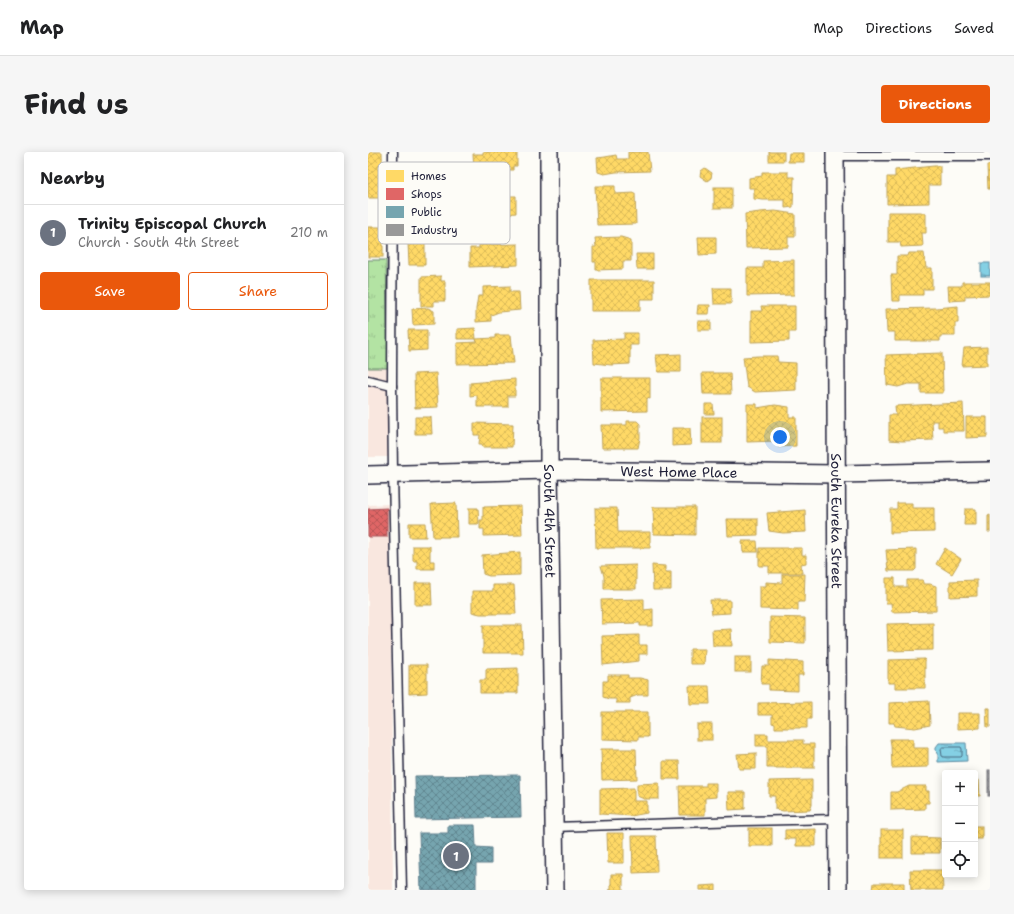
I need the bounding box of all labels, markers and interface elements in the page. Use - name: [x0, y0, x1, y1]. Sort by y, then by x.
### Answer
- text: Map: [20, 15, 64, 40]
- text: Map: [814, 19, 844, 37]
- text: Directions: [866, 19, 932, 37]
- text: Saved: [954, 19, 994, 37]
- text: Find us: [24, 85, 129, 123]
- button: Directions: [881, 85, 990, 123]
- legend: [378, 162, 510, 244]
- text: Nearby: [40, 167, 105, 189]
- text: Homes: [411, 169, 447, 184]
- text: Shops: [411, 187, 442, 202]
- text: Public: [411, 205, 442, 220]
- text: Trinity Episcopal Church: [78, 214, 266, 234]
- text: Industry: [411, 223, 458, 238]
- text: 1: [50, 224, 56, 241]
- text: 210 m: [290, 224, 328, 241]
- text: Church · South 4th Street: [78, 234, 239, 251]
- button: Save: [40, 272, 180, 310]
- button: Share: [188, 272, 328, 310]
- your location: [770, 427, 790, 447]
- street label: South Eureka Street: [827, 453, 846, 589]
- street label: West Home Place: [620, 462, 738, 482]
- street label: South 4th Street: [540, 464, 560, 578]
- map controls: [942, 770, 978, 878]
- button: +: [942, 770, 978, 806]
- button: −: [942, 806, 978, 842]
- pin: 1: [443, 841, 469, 871]
- button: locate: [942, 842, 978, 878]

